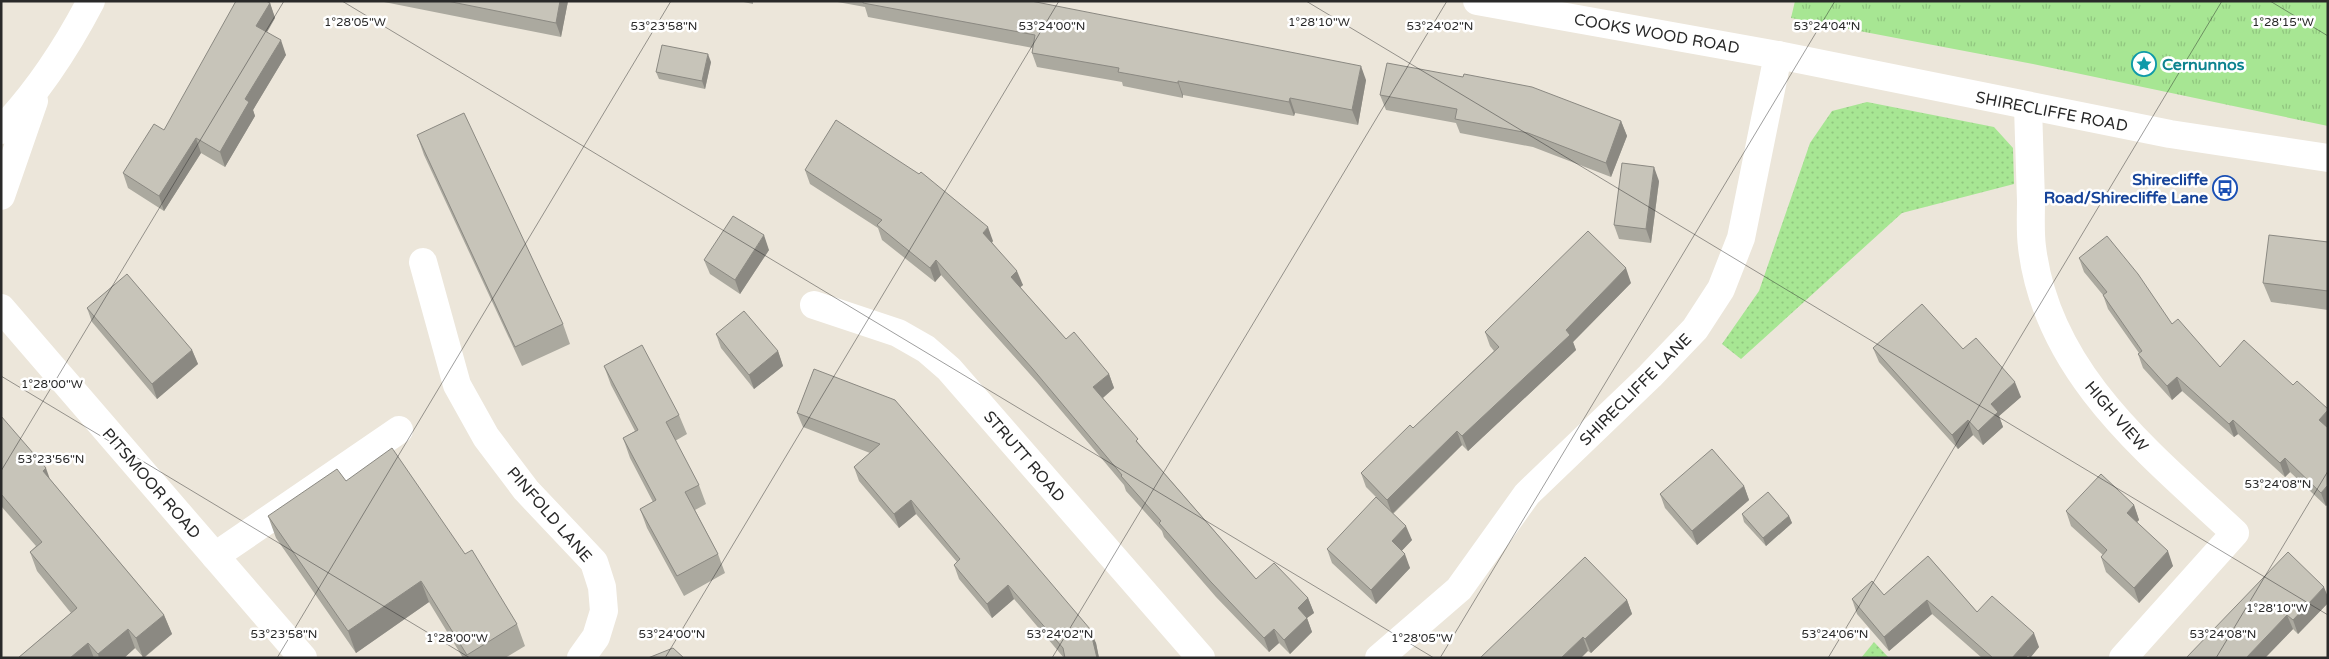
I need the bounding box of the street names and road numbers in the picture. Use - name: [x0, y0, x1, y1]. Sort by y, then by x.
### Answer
- street label: COOKS WOOD ROAD: [1572, 10, 1741, 58]
- street label: SHIRECLIFFE ROAD: [1974, 87, 2130, 137]
- street label: SHIRECLIFFE LANE: [1575, 329, 1696, 450]
- street label: HIGH VIEW: [2080, 377, 2152, 456]
- street label: STRUTT ROAD: [979, 407, 1069, 506]
- street label: PITSMOOR ROAD: [98, 424, 205, 543]
- street label: PINFOLD LANE: [502, 463, 596, 566]

